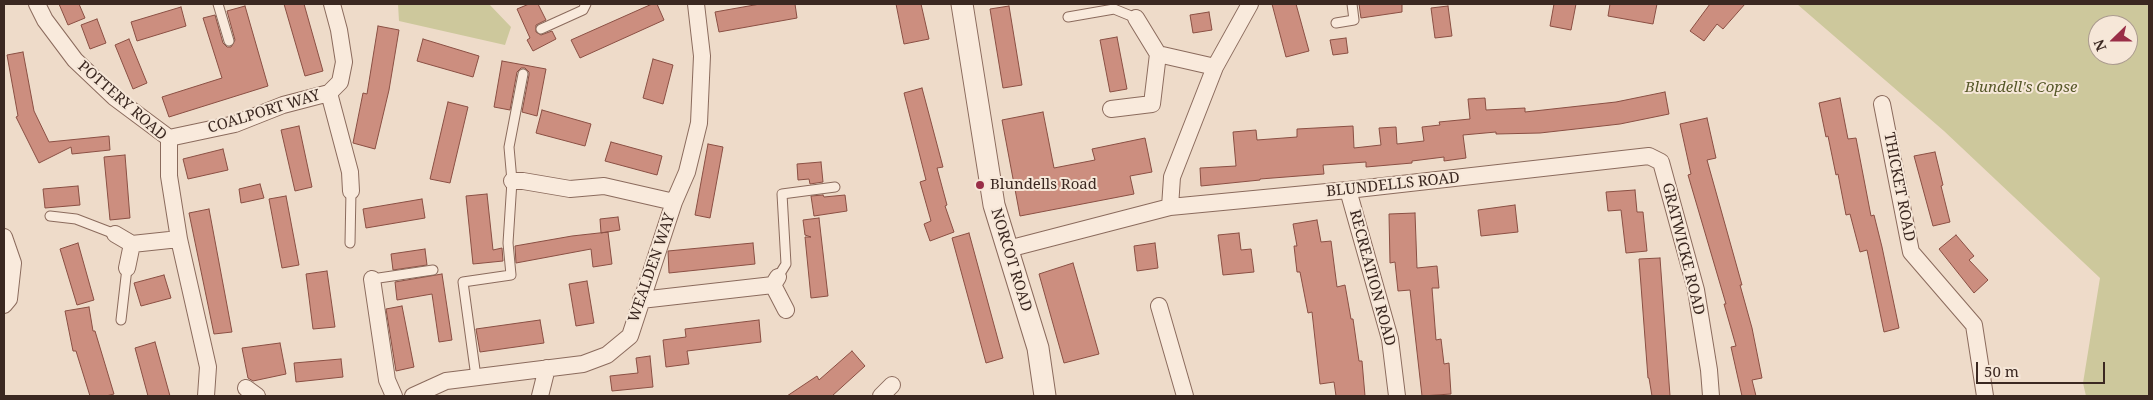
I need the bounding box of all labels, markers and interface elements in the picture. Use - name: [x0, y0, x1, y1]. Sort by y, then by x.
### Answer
- north arrow: [2088, 15, 2138, 65]
- text: N: [2089, 37, 2110, 54]
- street label: POTTERY ROAD: [74, 57, 170, 145]
- park label: Blundell's Copse: [1965, 79, 2077, 97]
- street label: COALPORT WAY: [206, 86, 322, 138]
- street label: THICKET ROAD: [1880, 131, 1918, 243]
- street label: BLUNDELLS ROAD: [1325, 169, 1461, 201]
- place label: Blundells Road: [990, 176, 1097, 194]
- marker: Blundells Road: [974, 179, 986, 191]
- street label: GRATWICKE ROAD: [1658, 181, 1708, 317]
- street label: NORCOT ROAD: [987, 206, 1035, 314]
- street label: RECREATION ROAD: [1345, 208, 1399, 348]
- street label: WEALDEN WAY: [625, 211, 679, 325]
- scale bar: [1978, 352, 2107, 384]
- text: 50 m: [1984, 361, 2019, 381]

